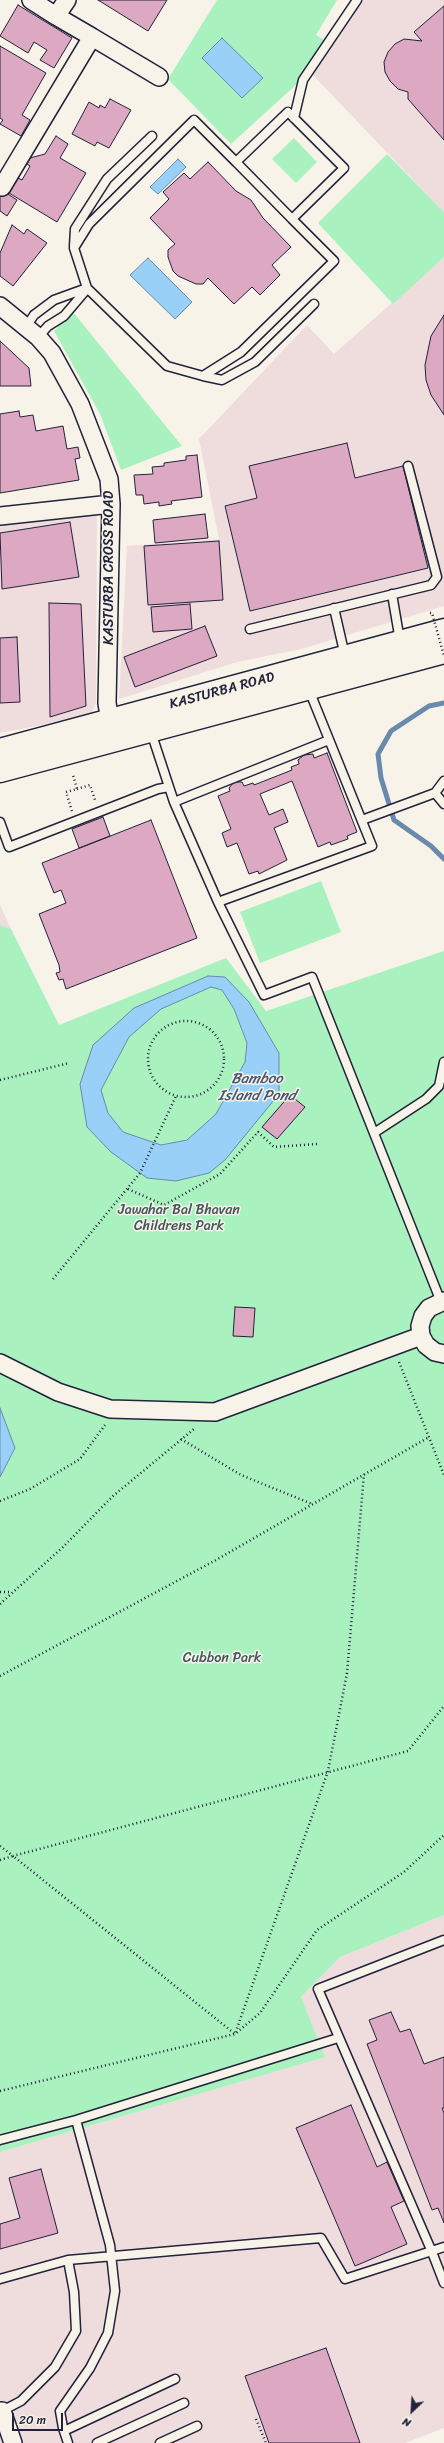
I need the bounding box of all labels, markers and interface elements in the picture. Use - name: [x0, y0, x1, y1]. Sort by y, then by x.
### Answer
- street label: KASTURBA CROSS ROAD: [101, 491, 117, 645]
- street label: KASTURBA ROAD: [168, 669, 276, 713]
- water label: Bamboo Island Pond: [218, 1070, 296, 1105]
- park label: Jawahar Bal Bhavan Childrens Park: [118, 1202, 240, 1234]
- park label: Cubbon Park: [183, 1650, 261, 1666]
- north arrow: [392, 2391, 432, 2431]
- scale bar: [14, 2405, 65, 2431]
- text: 20 m: [19, 2409, 46, 2431]
- text: N: [399, 2412, 414, 2433]

